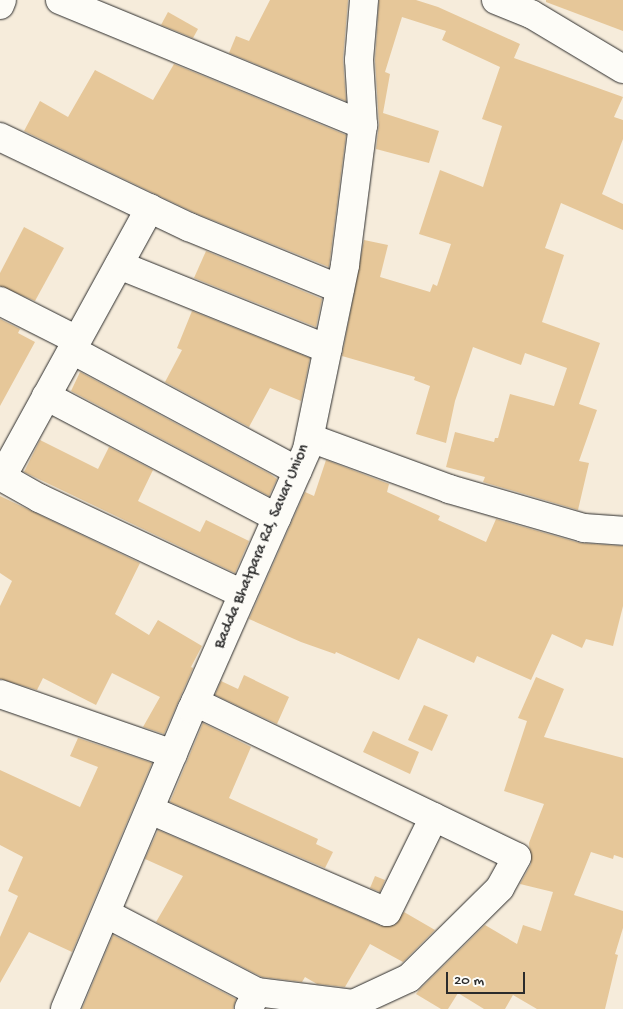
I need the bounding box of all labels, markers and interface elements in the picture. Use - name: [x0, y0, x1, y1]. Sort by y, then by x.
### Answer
- street label: Badda Bhatpara Rd, Savar Union: [211, 442, 315, 652]
- scale bar: [448, 962, 527, 994]
- text: 20 m: [454, 972, 484, 990]

